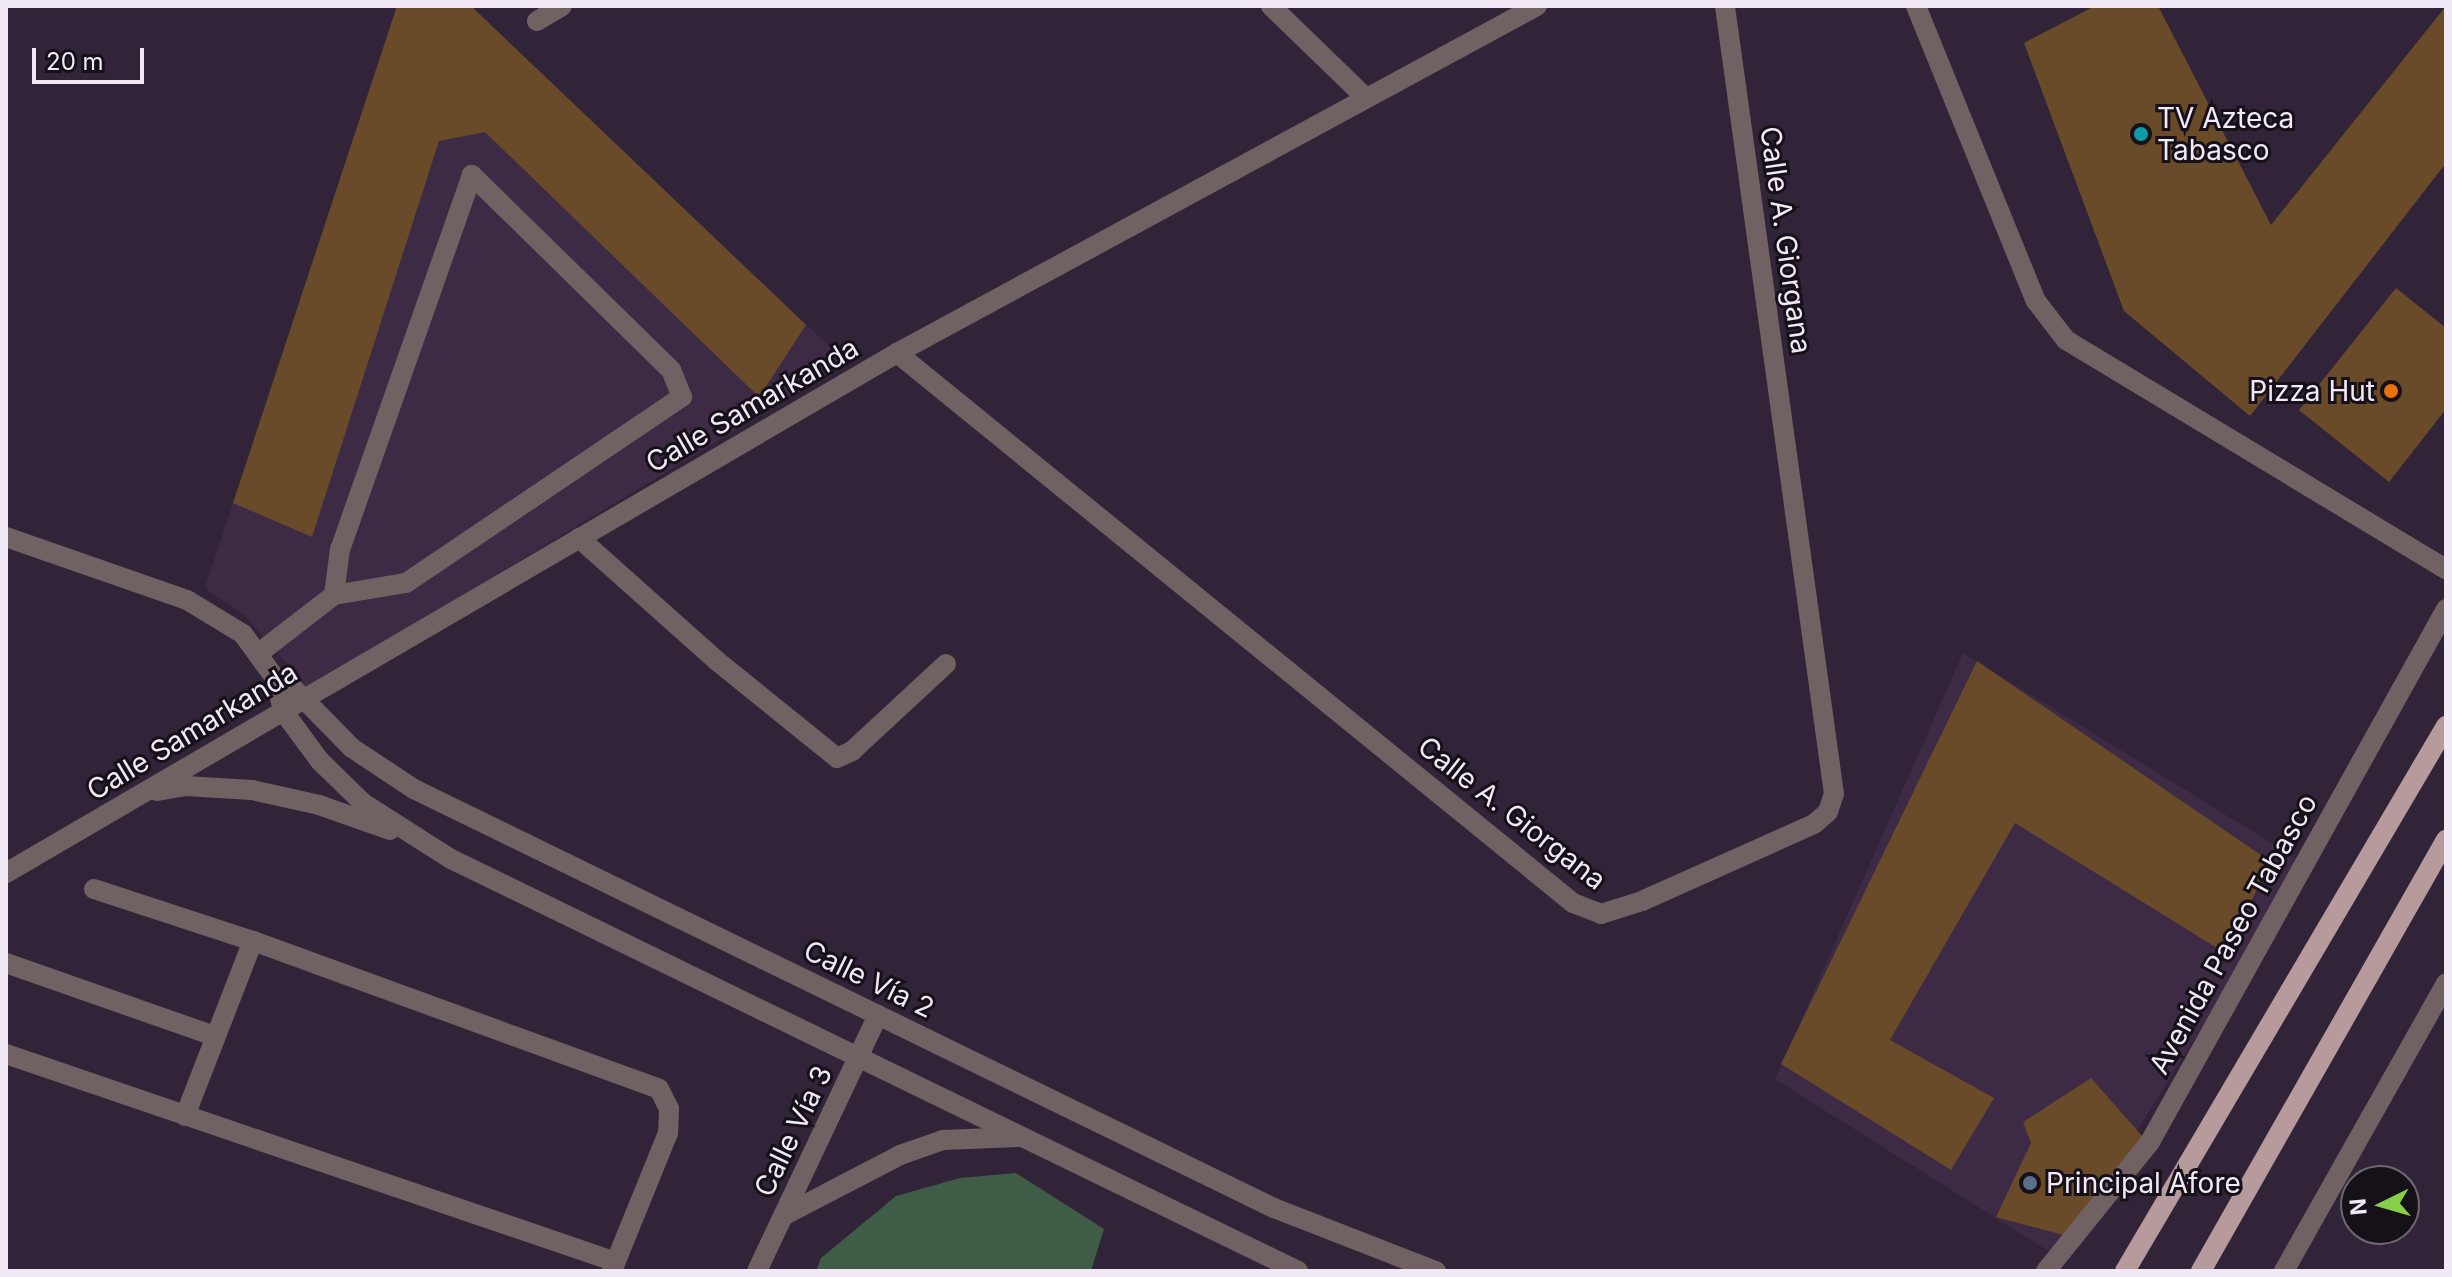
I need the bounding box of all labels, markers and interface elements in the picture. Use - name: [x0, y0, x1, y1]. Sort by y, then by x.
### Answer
- scale bar: [36, 32, 148, 82]
- text: 20 m: [46, 47, 104, 76]
- place label: TV Azteca Tabasco: [2157, 101, 2294, 167]
- street label: Calle A. Giorgana: [1753, 124, 1819, 356]
- marker: TV Azteca Tabasco: [2132, 125, 2150, 143]
- street label: Calle Samarkanda: [640, 331, 864, 479]
- place label: Pizza Hut: [2249, 374, 2375, 408]
- marker: Pizza Hut: [2382, 382, 2400, 400]
- street label: Calle Samarkanda: [81, 655, 303, 807]
- street label: Calle A. Giorgana: [1411, 729, 1613, 897]
- street label: Avenida Paseo Tabasco: [2142, 788, 2324, 1080]
- street label: Calle Vía 2: [798, 933, 940, 1025]
- street label: Calle Vía 3: [747, 1060, 839, 1202]
- north arrow: [2340, 1165, 2420, 1245]
- place label: Principal Afore: [2046, 1166, 2241, 1200]
- marker: Principal Afore: [2021, 1174, 2039, 1192]
- text: N: [2344, 1197, 2372, 1216]

